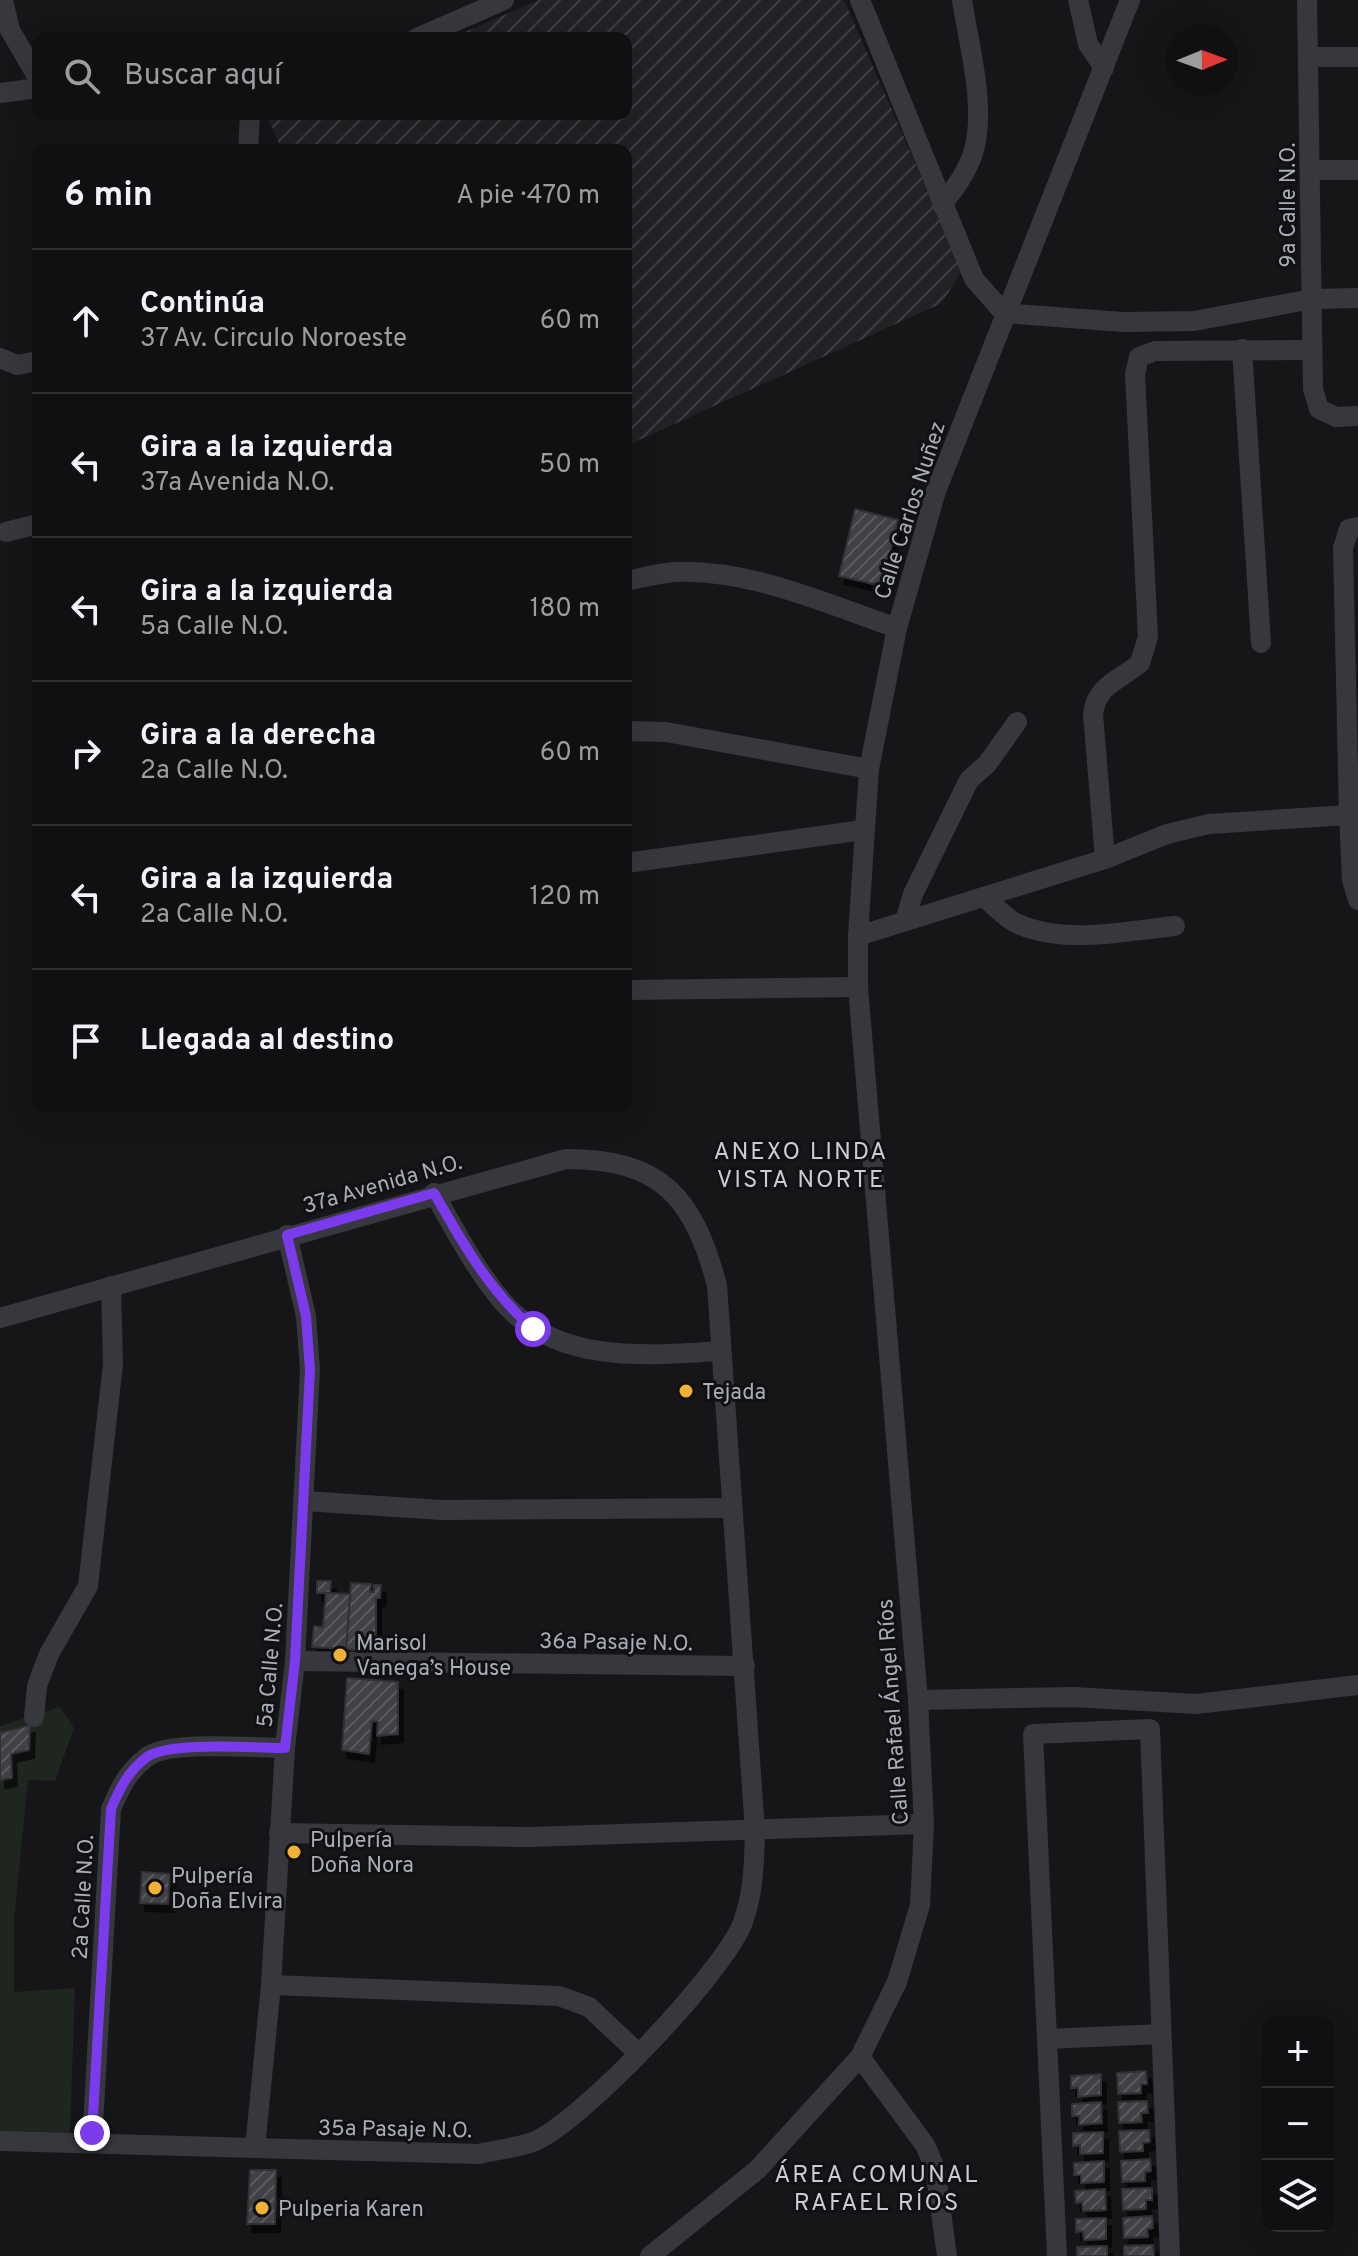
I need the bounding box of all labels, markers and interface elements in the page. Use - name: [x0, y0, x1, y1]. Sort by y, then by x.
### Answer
- north arrow: [1166, 24, 1238, 96]
- search box: [32, 32, 632, 120]
- icon: search: [60, 54, 104, 98]
- text: Buscar aquí: [124, 58, 282, 95]
- street label: 9a Calle N.O.: [1276, 143, 1303, 267]
- text: 6 min: [64, 175, 153, 218]
- text: A pie · 470 m: [456, 180, 600, 213]
- text: Continúa: [140, 286, 265, 323]
- icon: ahead: [64, 299, 108, 343]
- text: 60 m: [540, 305, 600, 338]
- text: 37 Av. Circulo Noroeste: [140, 323, 407, 356]
- street label: Calle Carlos Nuñez: [870, 418, 953, 603]
- text: Gira a la izquierda: [140, 430, 393, 467]
- icon: left: [64, 443, 108, 487]
- text: 50 m: [539, 449, 600, 482]
- text: 37a Avenida N.O.: [140, 467, 334, 500]
- text: Gira a la izquierda: [140, 574, 393, 611]
- icon: left: [64, 587, 108, 631]
- text: 180 m: [530, 593, 600, 626]
- text: 5a Calle N.O.: [140, 611, 288, 644]
- text: Gira a la derecha: [140, 718, 376, 755]
- icon: right: [64, 731, 108, 775]
- text: 60 m: [540, 737, 600, 770]
- text: 2a Calle N.O.: [140, 755, 288, 788]
- text: Gira a la izquierda: [140, 862, 393, 899]
- icon: left: [64, 875, 108, 919]
- text: 120 m: [530, 881, 600, 914]
- text: 2a Calle N.O.: [140, 899, 288, 932]
- icon: arrive: [64, 1019, 108, 1063]
- text: Llegada al destino: [140, 1023, 394, 1060]
- district label: ANEXO LINDA VISTA NORTE: [714, 1138, 888, 1196]
- street label: 37a Avenida N.O.: [300, 1150, 465, 1221]
- route start: [515, 1311, 551, 1347]
- place label: Tejada: [702, 1380, 766, 1407]
- marker: Tejada: [677, 1382, 695, 1400]
- street label: Calle Rafael Ángel Ríos: [871, 1598, 916, 1826]
- street label: 5a Calle N.O.: [253, 1602, 290, 1729]
- street label: 36a Pasaje N.O.: [539, 1629, 693, 1658]
- place label: Marisol Vanega’s House: [356, 1631, 511, 1683]
- marker: Marisol Vanega’s House: [331, 1646, 349, 1664]
- place label: Pulpería Doña Nora: [310, 1828, 414, 1880]
- street label: 2a Calle N.O.: [68, 1834, 101, 1960]
- marker: Pulpería Doña Nora: [285, 1843, 303, 1861]
- place label: Pulpería Doña Elvira: [171, 1864, 283, 1916]
- marker: Pulpería Doña Elvira: [146, 1879, 164, 1897]
- map controls: [1262, 2016, 1334, 2232]
- button: +: [1262, 2016, 1334, 2088]
- button: −: [1262, 2088, 1334, 2160]
- route end: [74, 2115, 110, 2151]
- street label: 35a Pasaje N.O.: [318, 2116, 472, 2145]
- district label: ÁREA COMUNAL RAFAEL RÍOS: [774, 2159, 980, 2219]
- button: layers: [1262, 2160, 1334, 2232]
- place label: Pulperia Karen: [278, 2197, 424, 2224]
- marker: Pulperia Karen: [253, 2199, 271, 2217]

